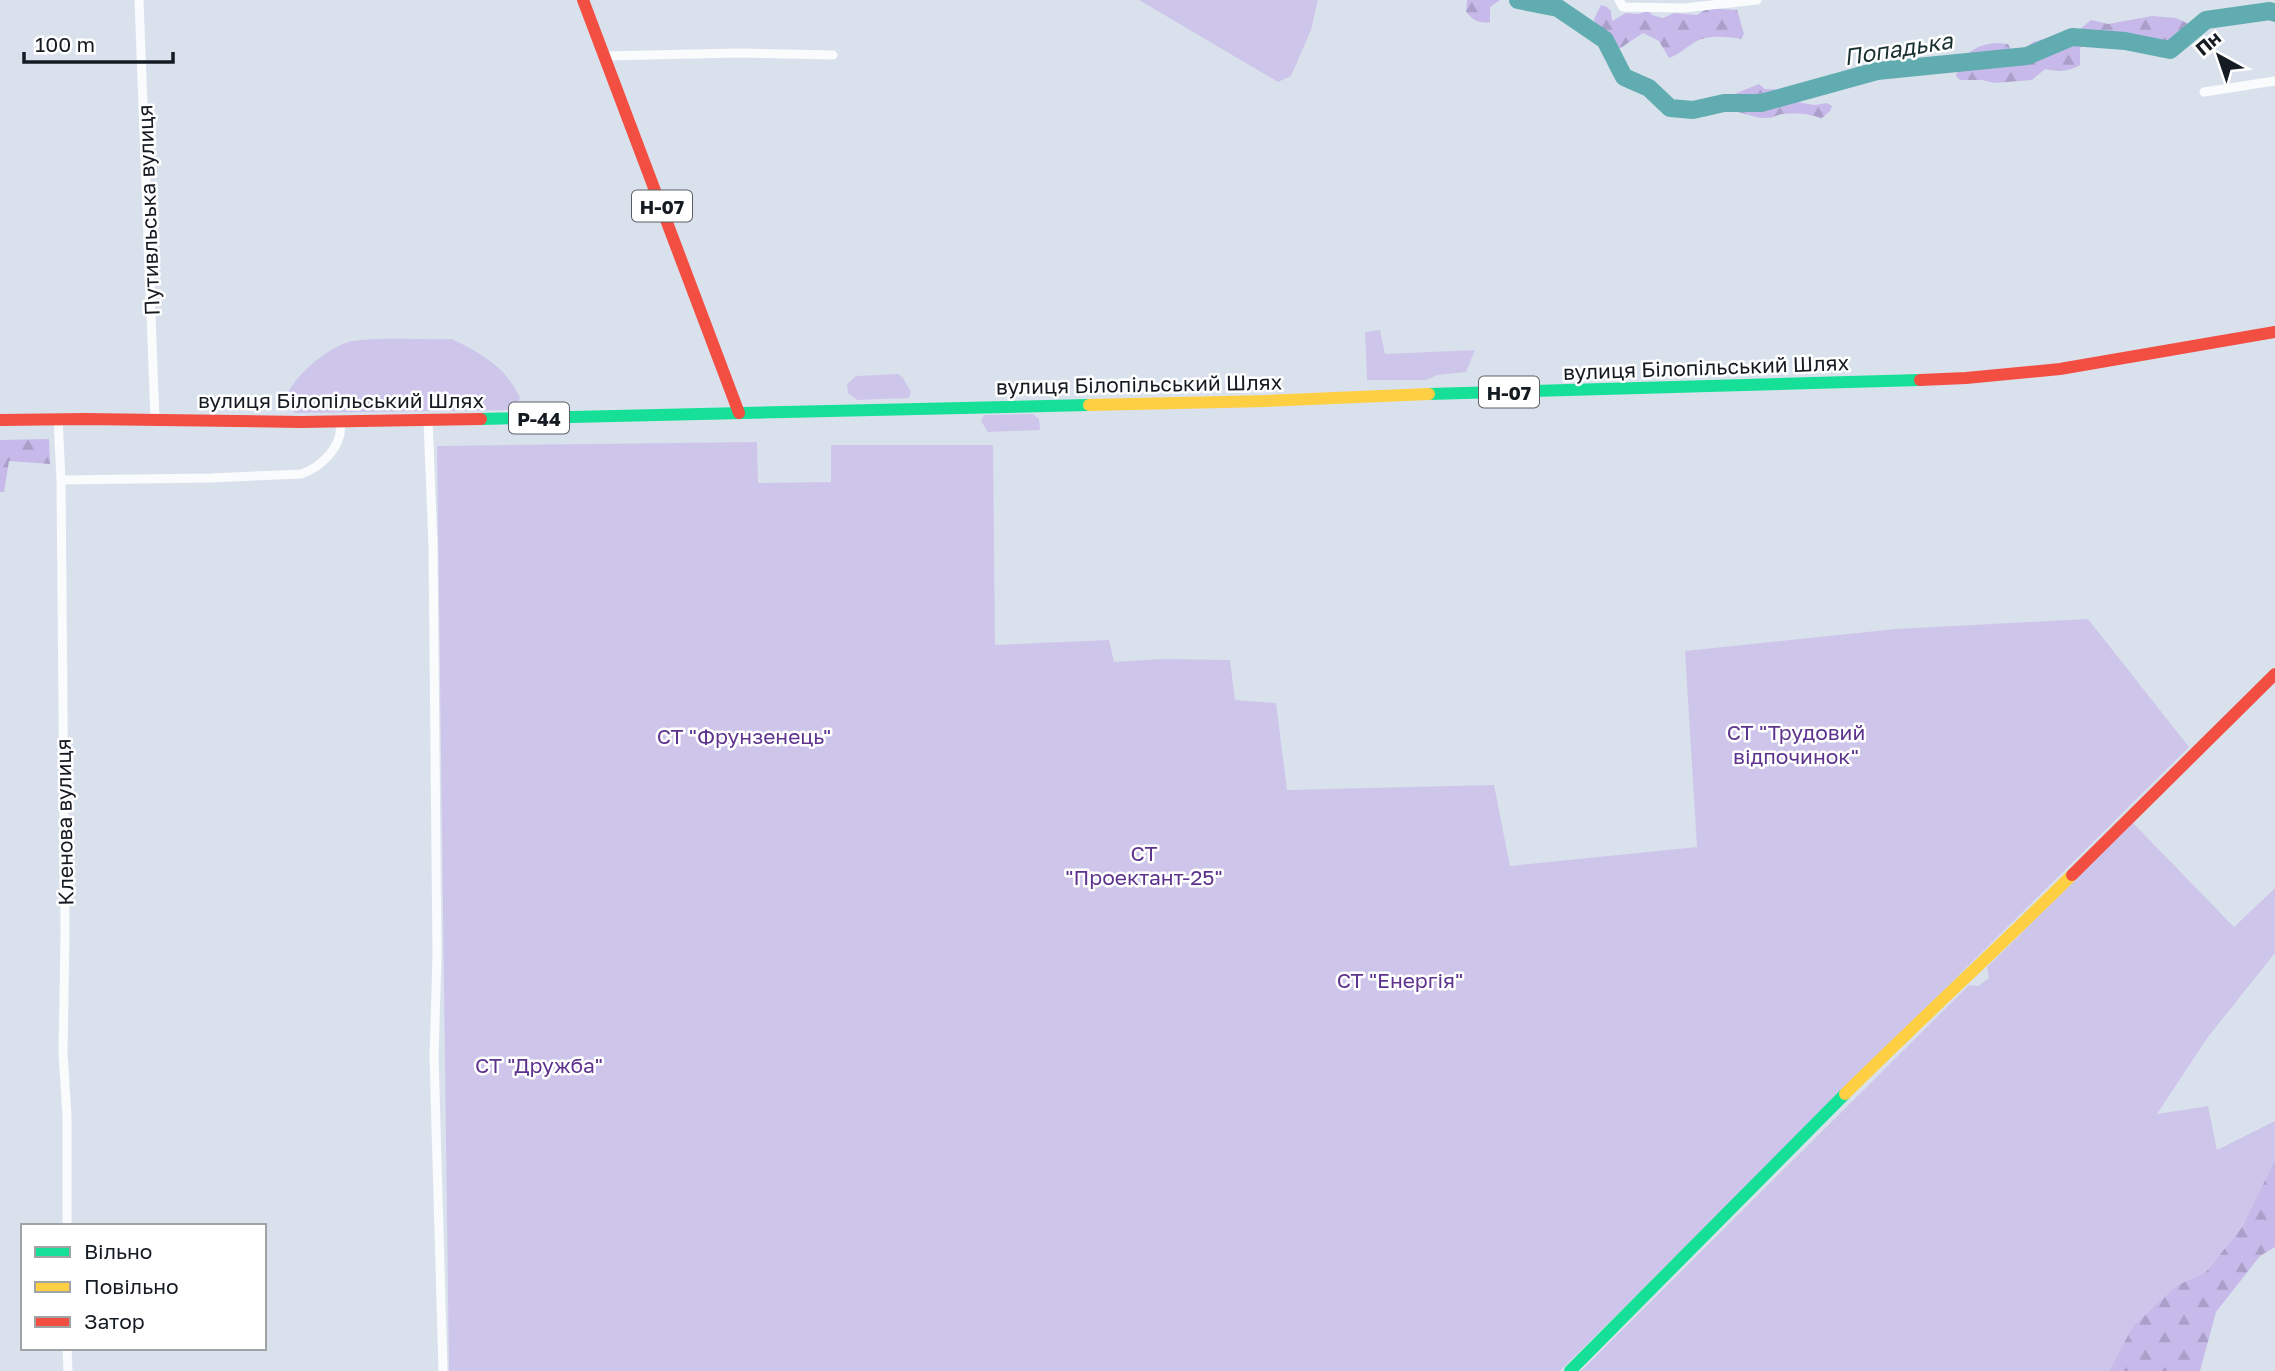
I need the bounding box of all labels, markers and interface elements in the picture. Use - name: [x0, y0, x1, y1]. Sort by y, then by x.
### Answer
- scale bar: [24, 21, 173, 65]
- north arrow: [2184, 21, 2254, 91]
- water label: Попадька: [1842, 25, 1955, 70]
- text: Пн: [2190, 25, 2225, 60]
- text: 100 m: [35, 31, 95, 57]
- street label: Путивльська вулиця: [131, 104, 165, 316]
- road number: Н-07: [632, 190, 692, 222]
- street label: вулиця Білопільський Шлях: [1563, 349, 1850, 385]
- street label: вулиця Білопільський Шлях: [996, 368, 1283, 399]
- road number: Н-07: [1479, 376, 1539, 408]
- street label: вулиця Білопільський Шлях: [198, 387, 485, 413]
- road number: Р-44: [509, 402, 569, 434]
- park label: СТ "Трудовий відпочинок": [1727, 719, 1865, 769]
- park label: СТ "Фрунзенець": [657, 723, 831, 749]
- street label: Кленова вулиця: [50, 738, 78, 906]
- park label: СТ "Проектант-25": [1065, 840, 1223, 890]
- park label: СТ "Енергія": [1337, 967, 1463, 993]
- park label: СТ "Дружба": [475, 1052, 603, 1078]
- legend: [21, 1224, 266, 1350]
- text: Вільно: [84, 1238, 152, 1264]
- text: Повільно: [84, 1273, 179, 1299]
- text: Затор: [84, 1308, 145, 1334]

